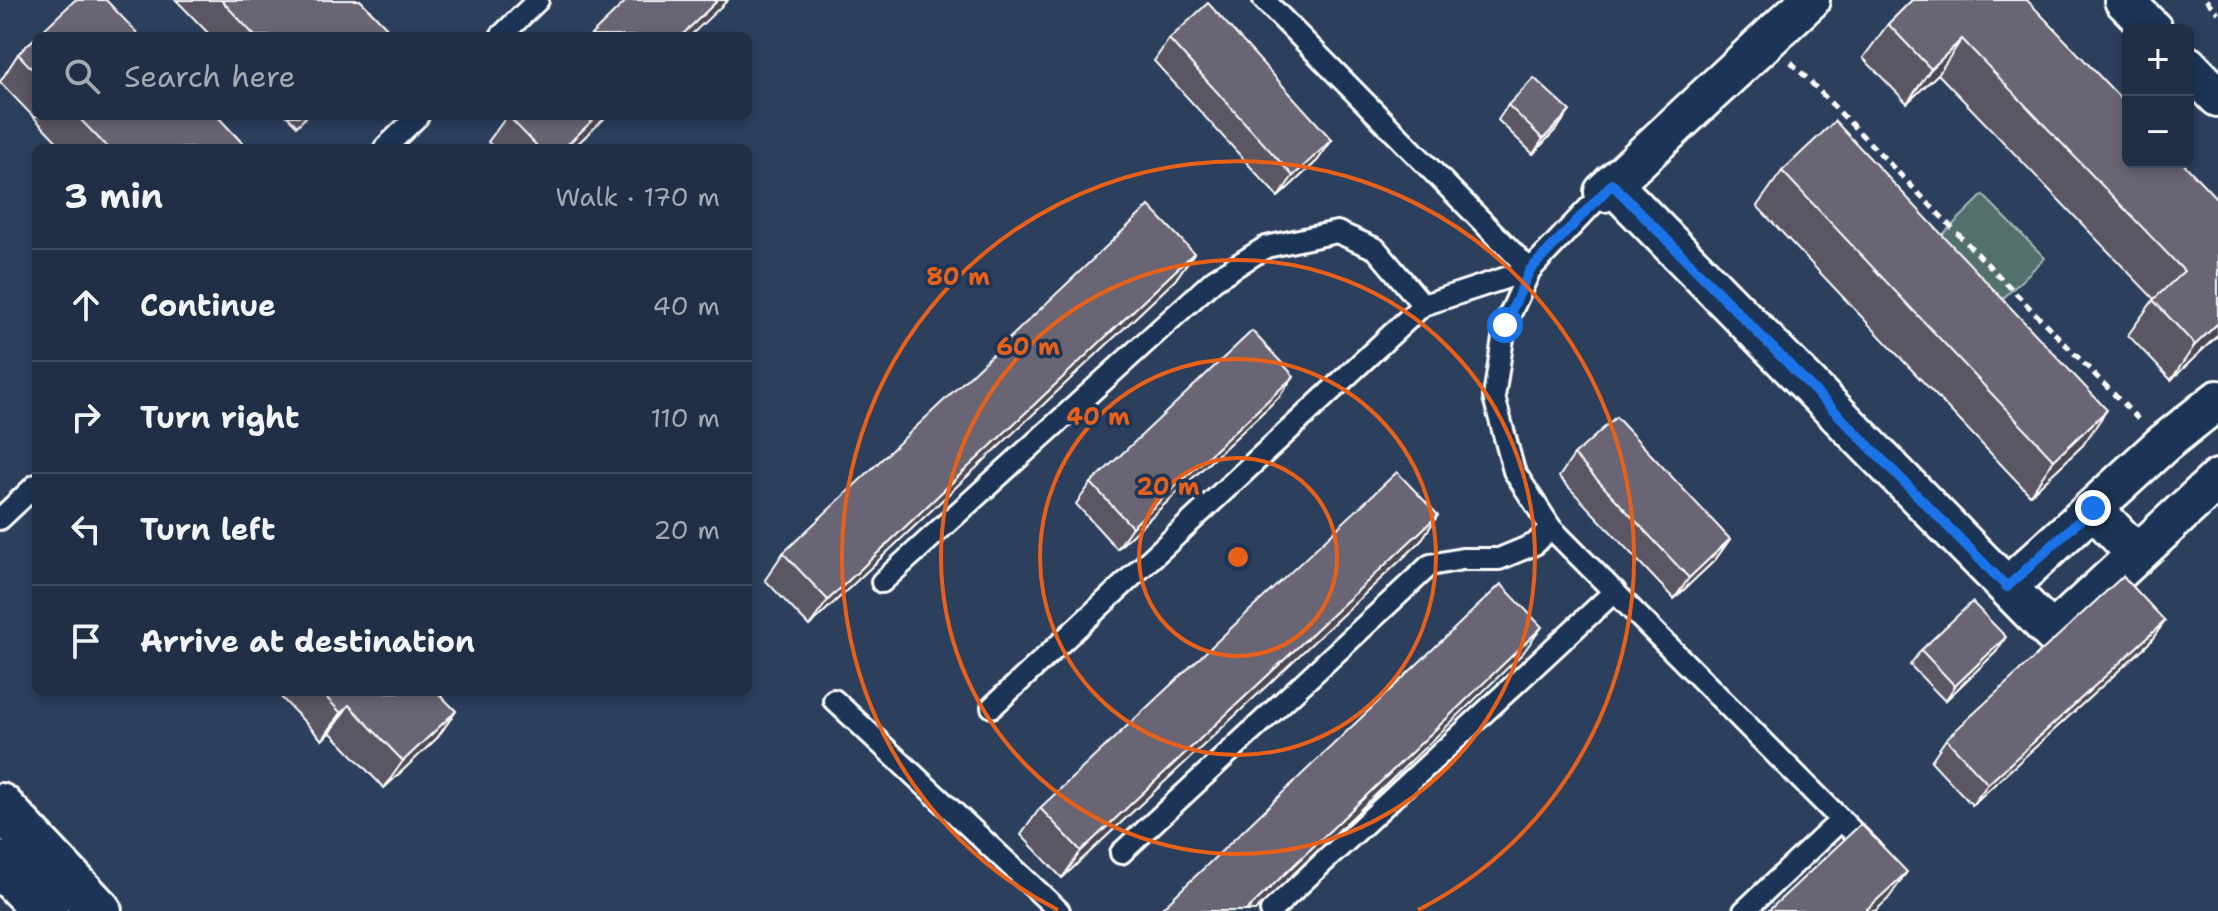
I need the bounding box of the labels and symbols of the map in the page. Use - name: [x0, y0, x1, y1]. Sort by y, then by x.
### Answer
- text: 80 m: [926, 261, 990, 293]
- route start: [1487, 307, 1523, 343]
- text: 60 m: [996, 331, 1060, 363]
- text: 40 m: [1066, 401, 1130, 433]
- text: 20 m: [1136, 471, 1200, 503]
- route end: [2075, 490, 2111, 526]
- centre of rings: [1224, 543, 1252, 571]

